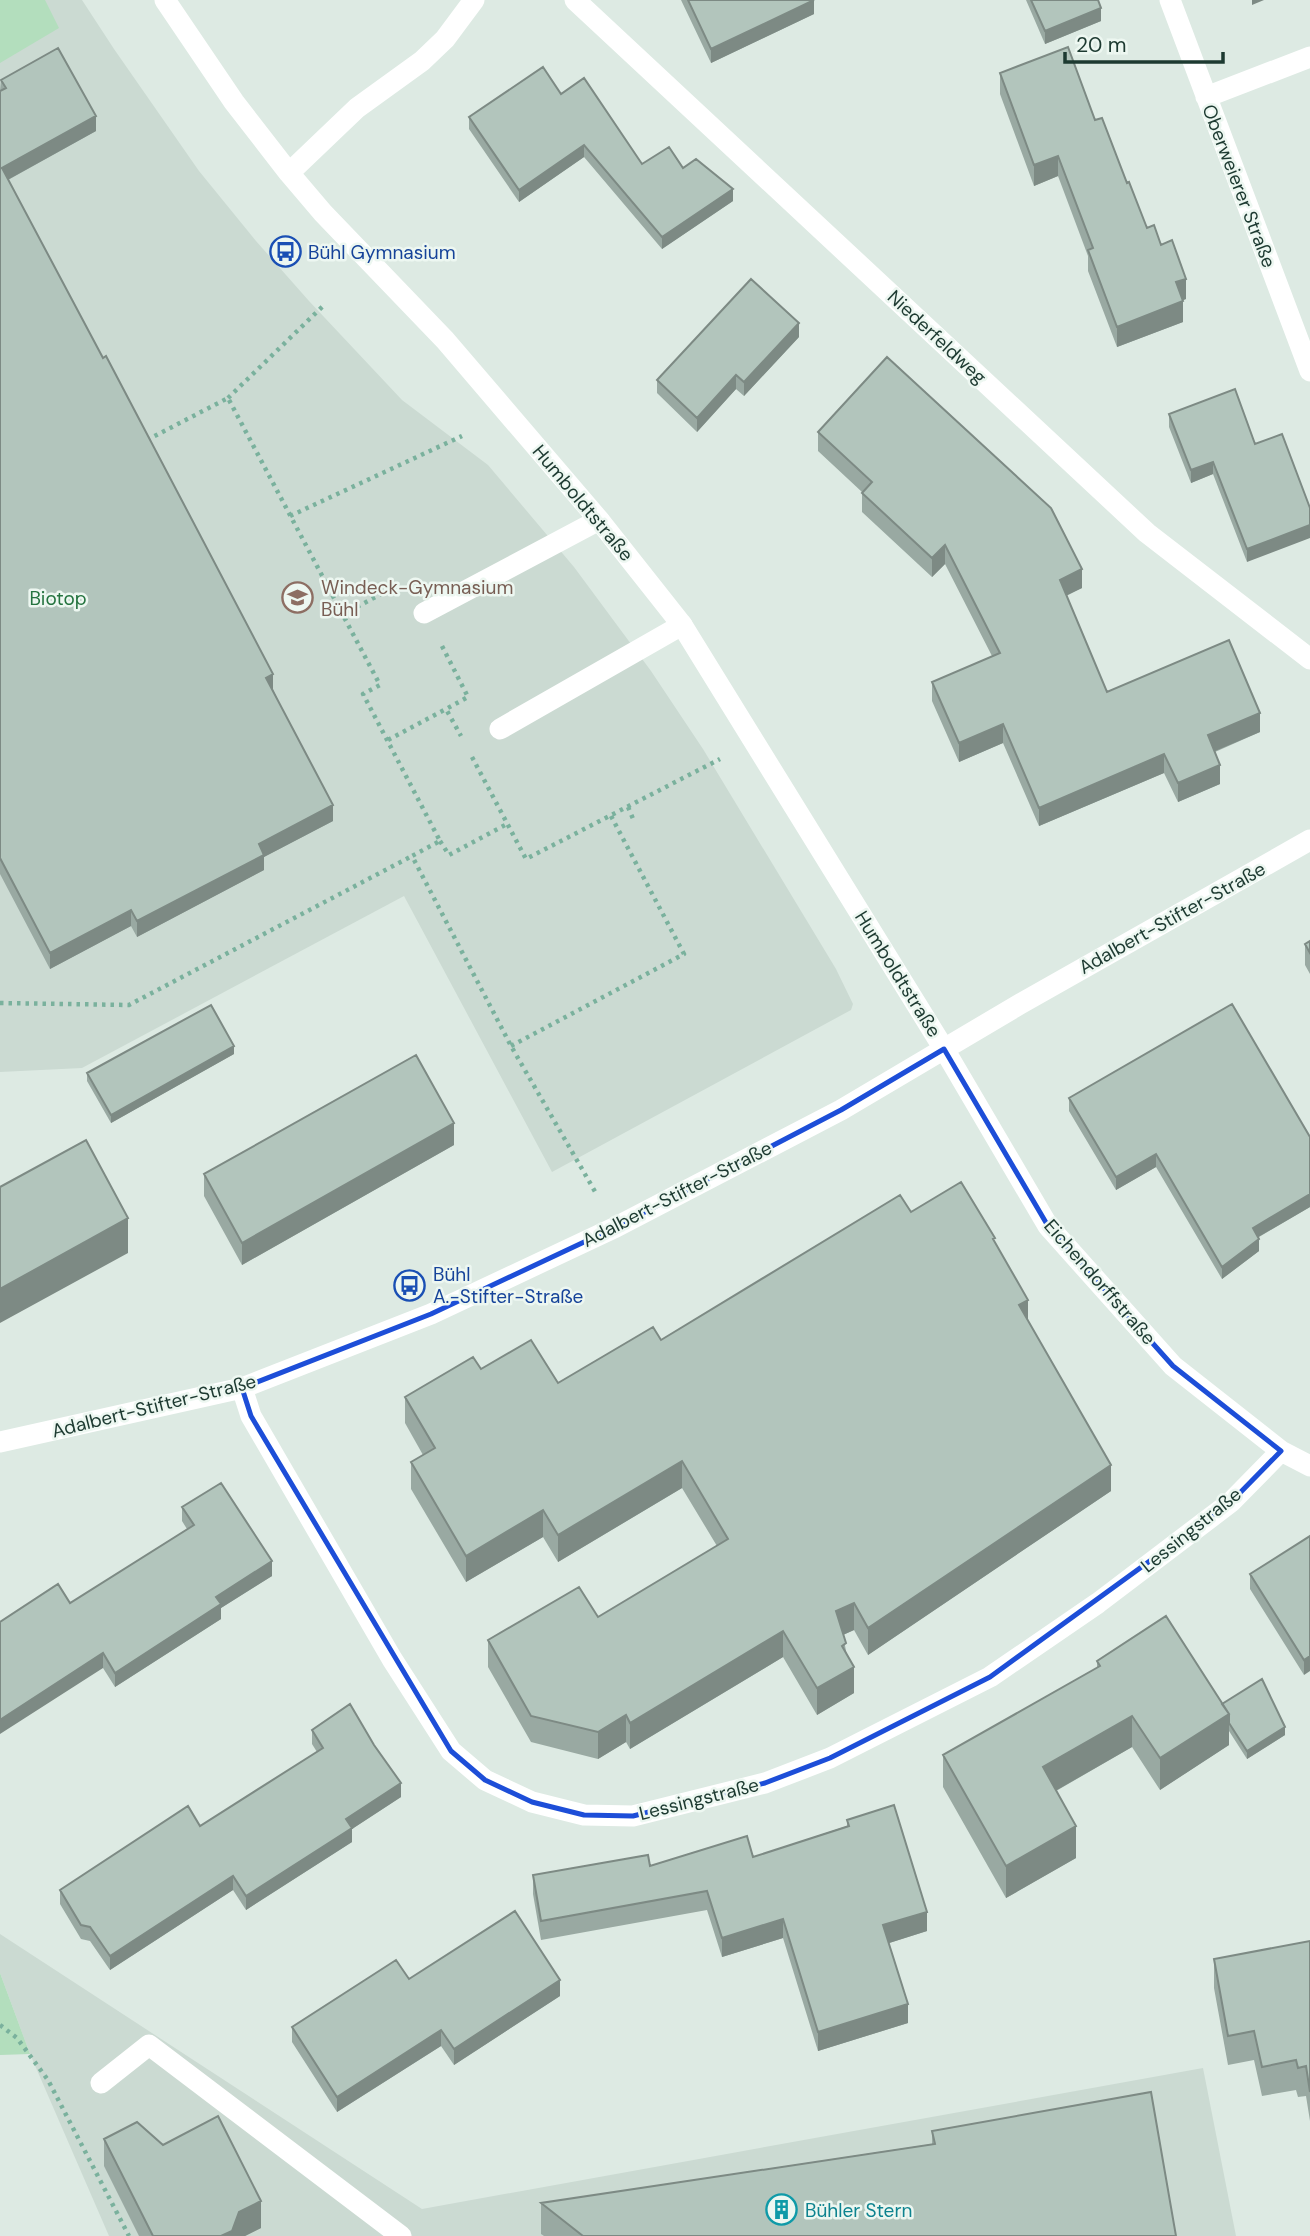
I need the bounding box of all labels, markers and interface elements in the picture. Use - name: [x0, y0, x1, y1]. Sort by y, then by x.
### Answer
- scale bar: [1065, 21, 1222, 65]
- text: 20 m: [1076, 31, 1127, 59]
- street label: Oberweierer Straße: [1196, 101, 1282, 271]
- bus stop icon: Bühl Gymnasium: [268, 235, 302, 269]
- place label: Bühl Gymnasium: [308, 240, 456, 265]
- street label: Niederfeldweg: [882, 285, 992, 390]
- street label: Humboldtstraße: [527, 440, 639, 566]
- place label: Windeck-Gymnasium Bühl: [321, 575, 513, 622]
- school or university icon: Windeck-Gymnasium Bühl: [281, 581, 315, 615]
- park label: Biotop: [29, 586, 87, 611]
- street label: Adalbert-Stifter-Straße: [1074, 856, 1270, 980]
- street label: Humboldtstraße: [849, 906, 947, 1042]
- street label: Adalbert-Stifter-Straße: [578, 1135, 776, 1253]
- street label: Eichendorffstraße: [1039, 1214, 1161, 1350]
- place label: Bühl A.-Stifter-Straße: [433, 1262, 583, 1309]
- bus stop icon: Bühl A.-Stifter-Straße: [393, 1268, 427, 1302]
- street label: Adalbert-Stifter-Straße: [49, 1369, 259, 1443]
- street label: Lessingstraße: [1136, 1482, 1246, 1578]
- street label: Lessingstraße: [637, 1772, 761, 1826]
- building icon: Bühler Stern: [765, 2193, 799, 2227]
- place label: Bühler Stern: [805, 2198, 912, 2223]

